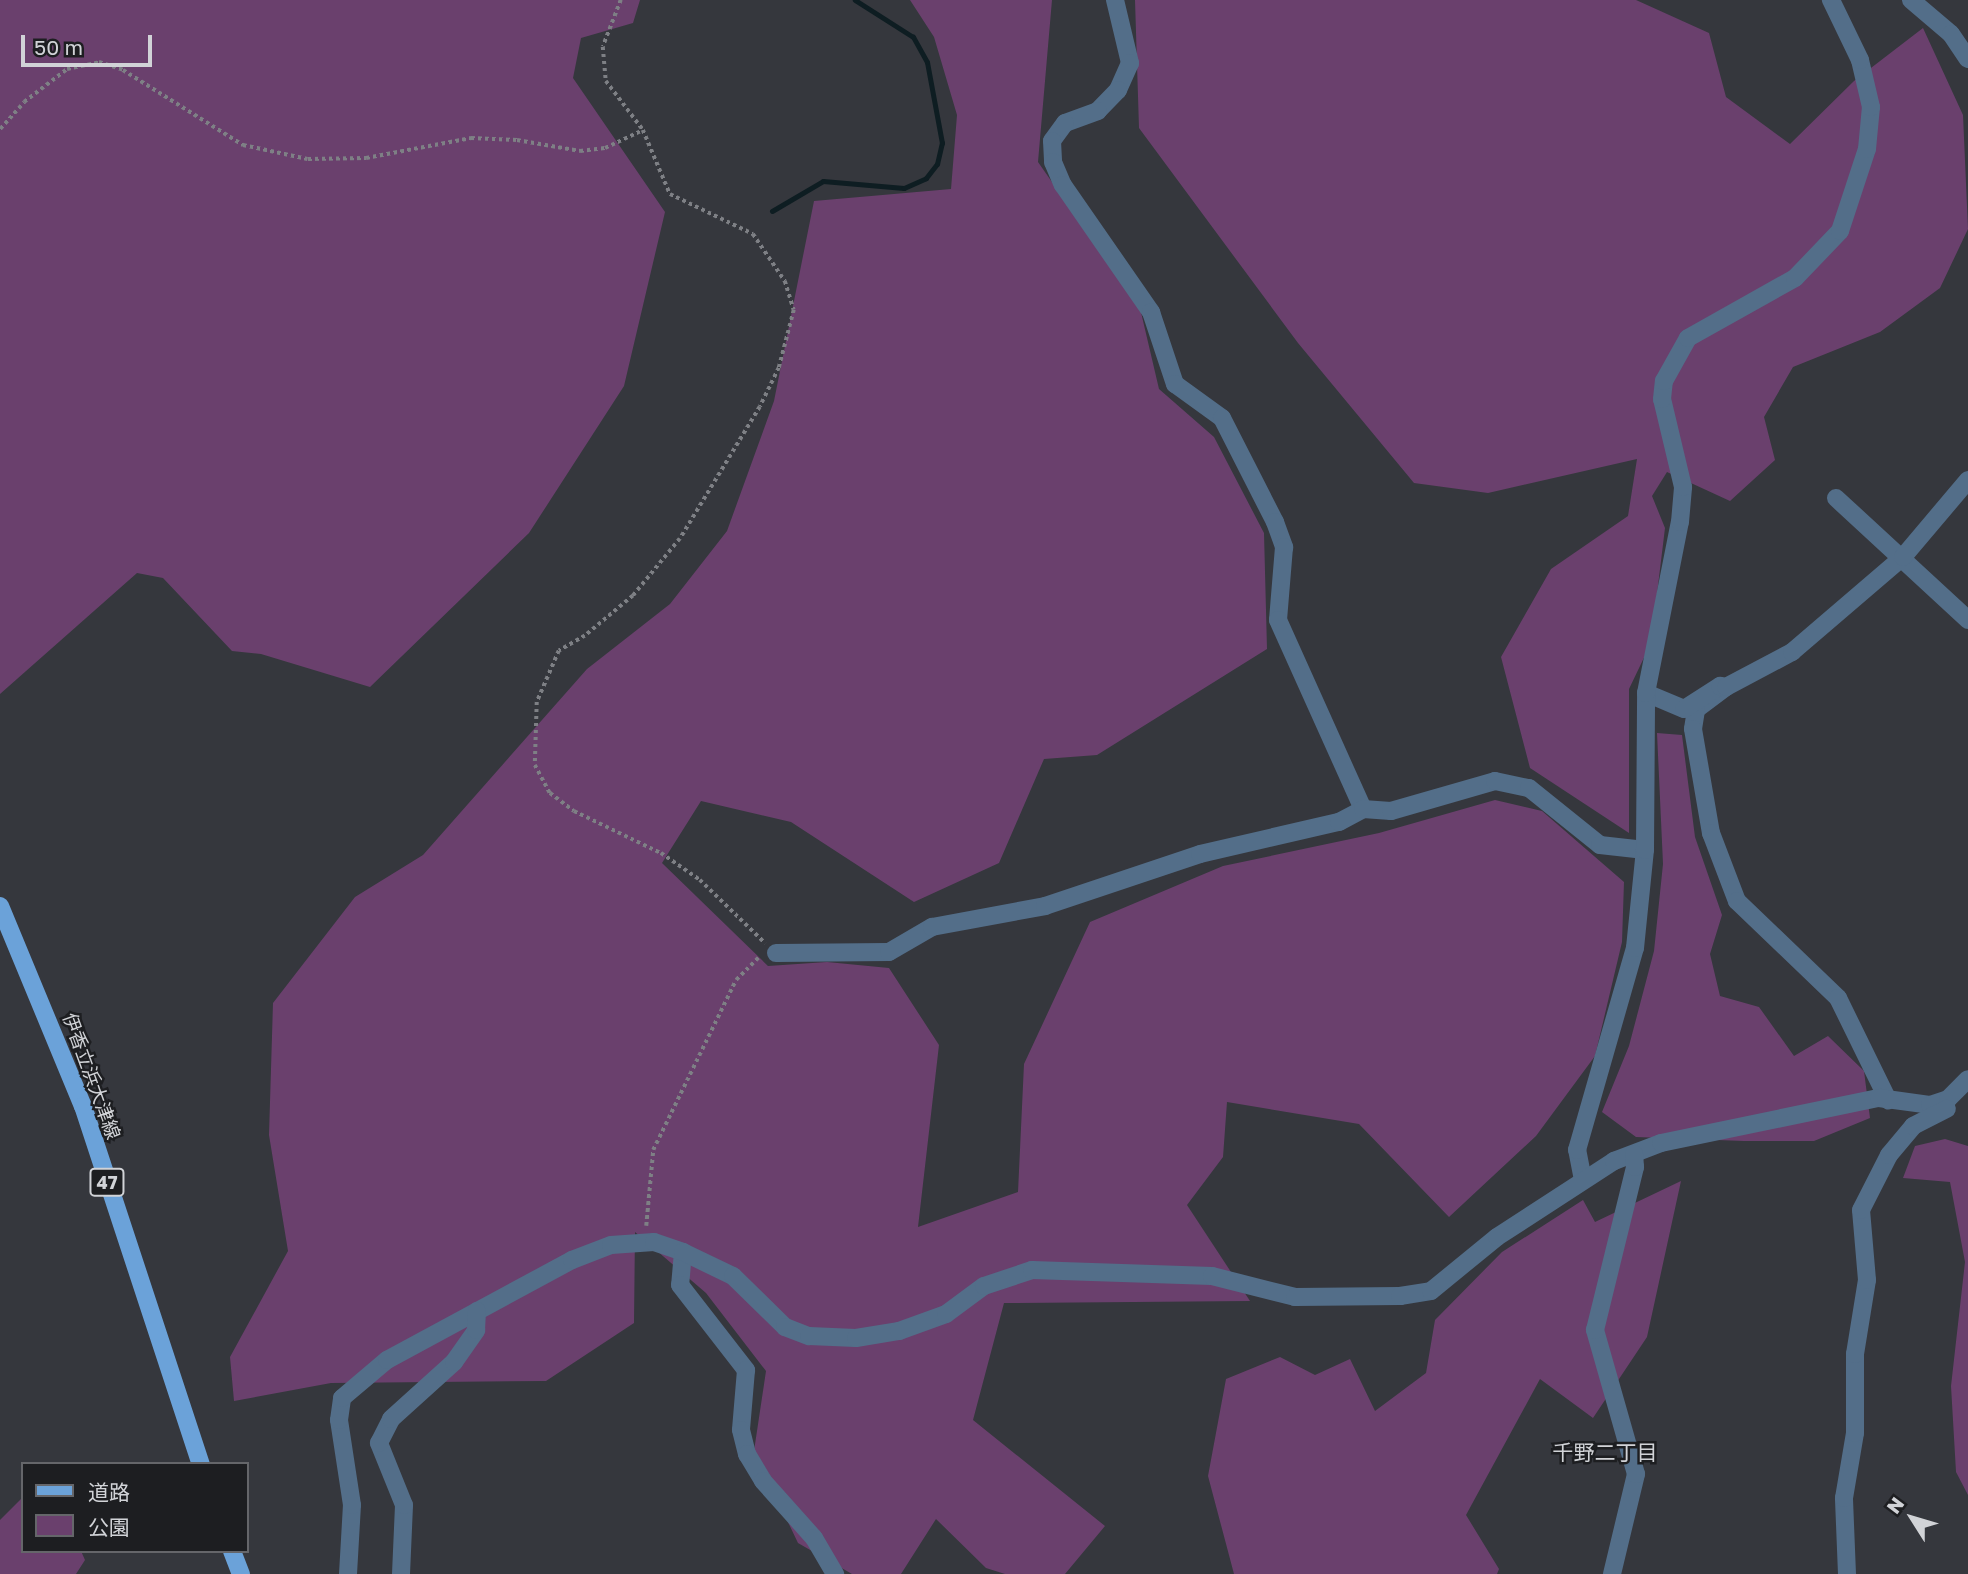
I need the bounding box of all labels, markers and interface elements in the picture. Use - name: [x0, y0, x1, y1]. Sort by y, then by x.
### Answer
- scale bar: [24, 21, 156, 65]
- text: 50 m: [34, 34, 83, 60]
- street label: 伊香立浜大津線: [59, 1010, 125, 1142]
- road number: 47: [88, 1168, 126, 1196]
- district label: 千野二丁目: [1553, 1439, 1657, 1465]
- legend: [21, 1462, 248, 1553]
- text: 道路: [88, 1479, 130, 1505]
- north arrow: [1877, 1483, 1947, 1553]
- text: N: [1881, 1492, 1908, 1518]
- text: 公園: [88, 1514, 130, 1540]

